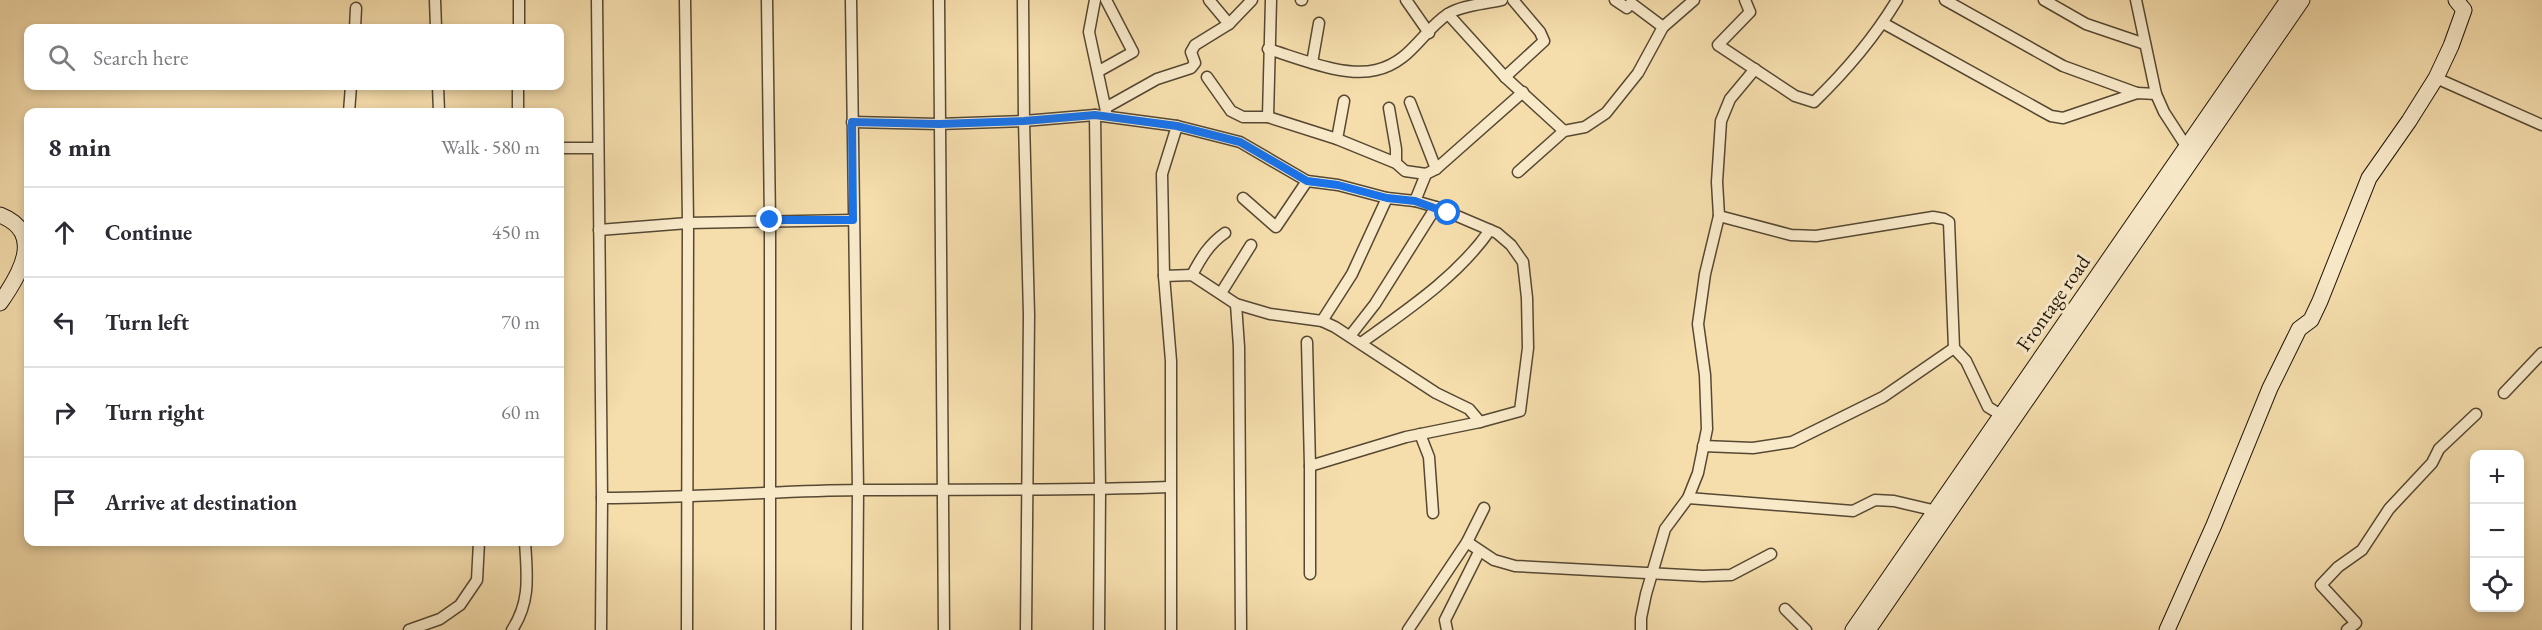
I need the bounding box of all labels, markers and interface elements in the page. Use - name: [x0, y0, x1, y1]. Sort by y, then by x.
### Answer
- search box: [24, 24, 564, 90]
- icon: search: [45, 41, 78, 74]
- text: Search here: [93, 43, 188, 72]
- text: 8 min: [48, 130, 111, 164]
- text: Walk · 580 m: [441, 134, 540, 160]
- route start: [1434, 199, 1460, 225]
- route end: [756, 206, 782, 232]
- icon: ahead: [48, 216, 81, 249]
- text: Continue: [105, 218, 192, 247]
- text: 450 m: [492, 219, 540, 245]
- street label: Frontage road: [2009, 249, 2096, 356]
- icon: left: [48, 306, 81, 339]
- text: Turn left: [105, 308, 189, 337]
- text: 70 m: [501, 309, 540, 335]
- icon: right: [48, 396, 81, 429]
- text: Turn right: [105, 398, 204, 427]
- text: 60 m: [501, 399, 540, 425]
- map controls: [2470, 450, 2524, 612]
- button: +: [2470, 450, 2524, 504]
- icon: arrive: [48, 486, 81, 519]
- text: Arrive at destination: [105, 488, 297, 517]
- button: −: [2470, 504, 2524, 558]
- button: locate: [2470, 558, 2524, 612]

